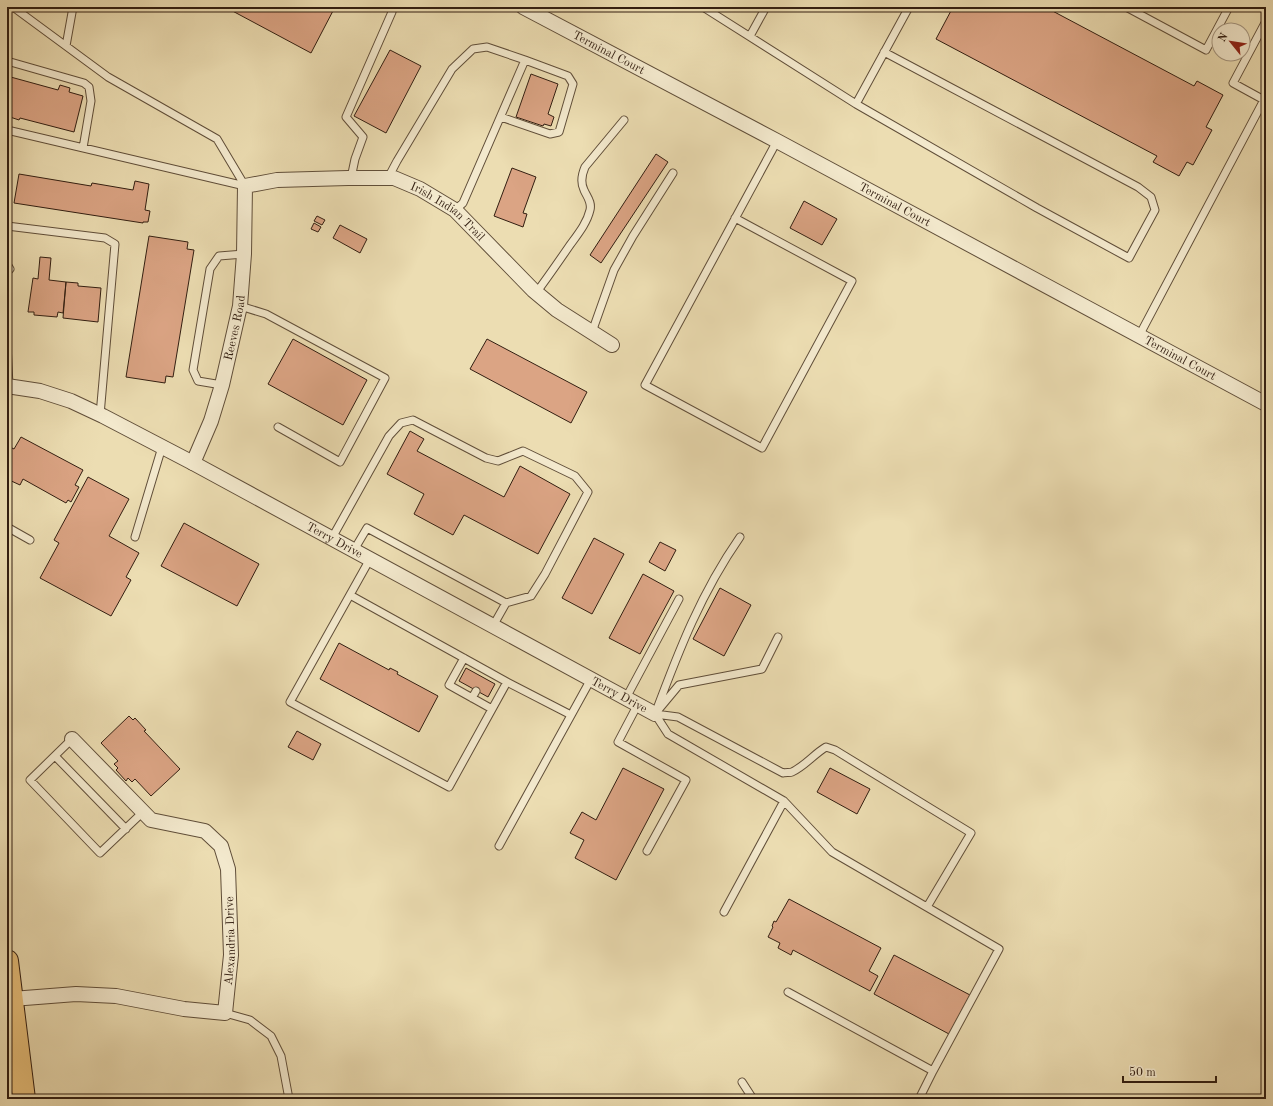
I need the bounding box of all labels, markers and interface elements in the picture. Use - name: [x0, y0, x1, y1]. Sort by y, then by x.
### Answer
- north arrow: [1211, 22, 1251, 62]
- street label: Terminal Court: [570, 29, 646, 77]
- text: N: [1217, 31, 1231, 44]
- street label: Irish Indian Trail: [408, 181, 487, 244]
- street label: Terminal Court: [856, 181, 932, 229]
- street label: Reeves Road: [223, 295, 248, 362]
- street label: Terminal Court: [1142, 335, 1218, 383]
- street label: Terry Drive: [304, 521, 365, 561]
- street label: Terry Drive: [589, 675, 649, 716]
- street label: Alexandria Drive: [223, 896, 238, 986]
- scale bar: [1123, 1058, 1216, 1084]
- text: 50 m: [1129, 1066, 1156, 1079]

